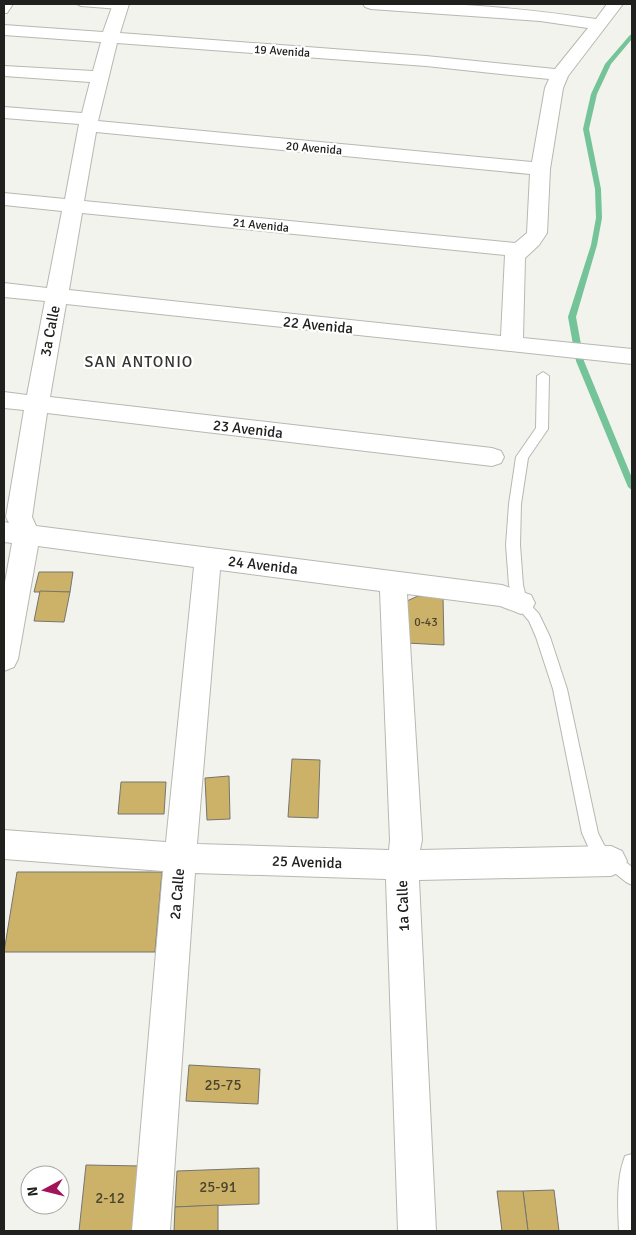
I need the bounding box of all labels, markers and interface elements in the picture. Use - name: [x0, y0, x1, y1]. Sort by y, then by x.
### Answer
- street label: 19 Avenida: [253, 42, 311, 61]
- street label: 20 Avenida: [285, 139, 343, 158]
- street label: 21 Avenida: [232, 215, 290, 236]
- street label: 3a Calle: [36, 304, 64, 358]
- street label: 22 Avenida: [282, 312, 354, 338]
- district label: SAN ANTONIO: [85, 352, 193, 372]
- street label: 23 Avenida: [212, 416, 284, 442]
- street label: 24 Avenida: [227, 552, 299, 578]
- house number: 0-43: [414, 615, 438, 630]
- street label: 25 Avenida: [272, 852, 342, 872]
- street label: 2a Calle: [166, 868, 188, 920]
- street label: 1a Calle: [393, 880, 413, 932]
- house number: 25-75: [204, 1076, 242, 1094]
- north arrow: [20, 1165, 70, 1215]
- house number: 25-91: [199, 1178, 237, 1196]
- text: N: [24, 1186, 42, 1197]
- house number: 2-12: [95, 1189, 125, 1207]

